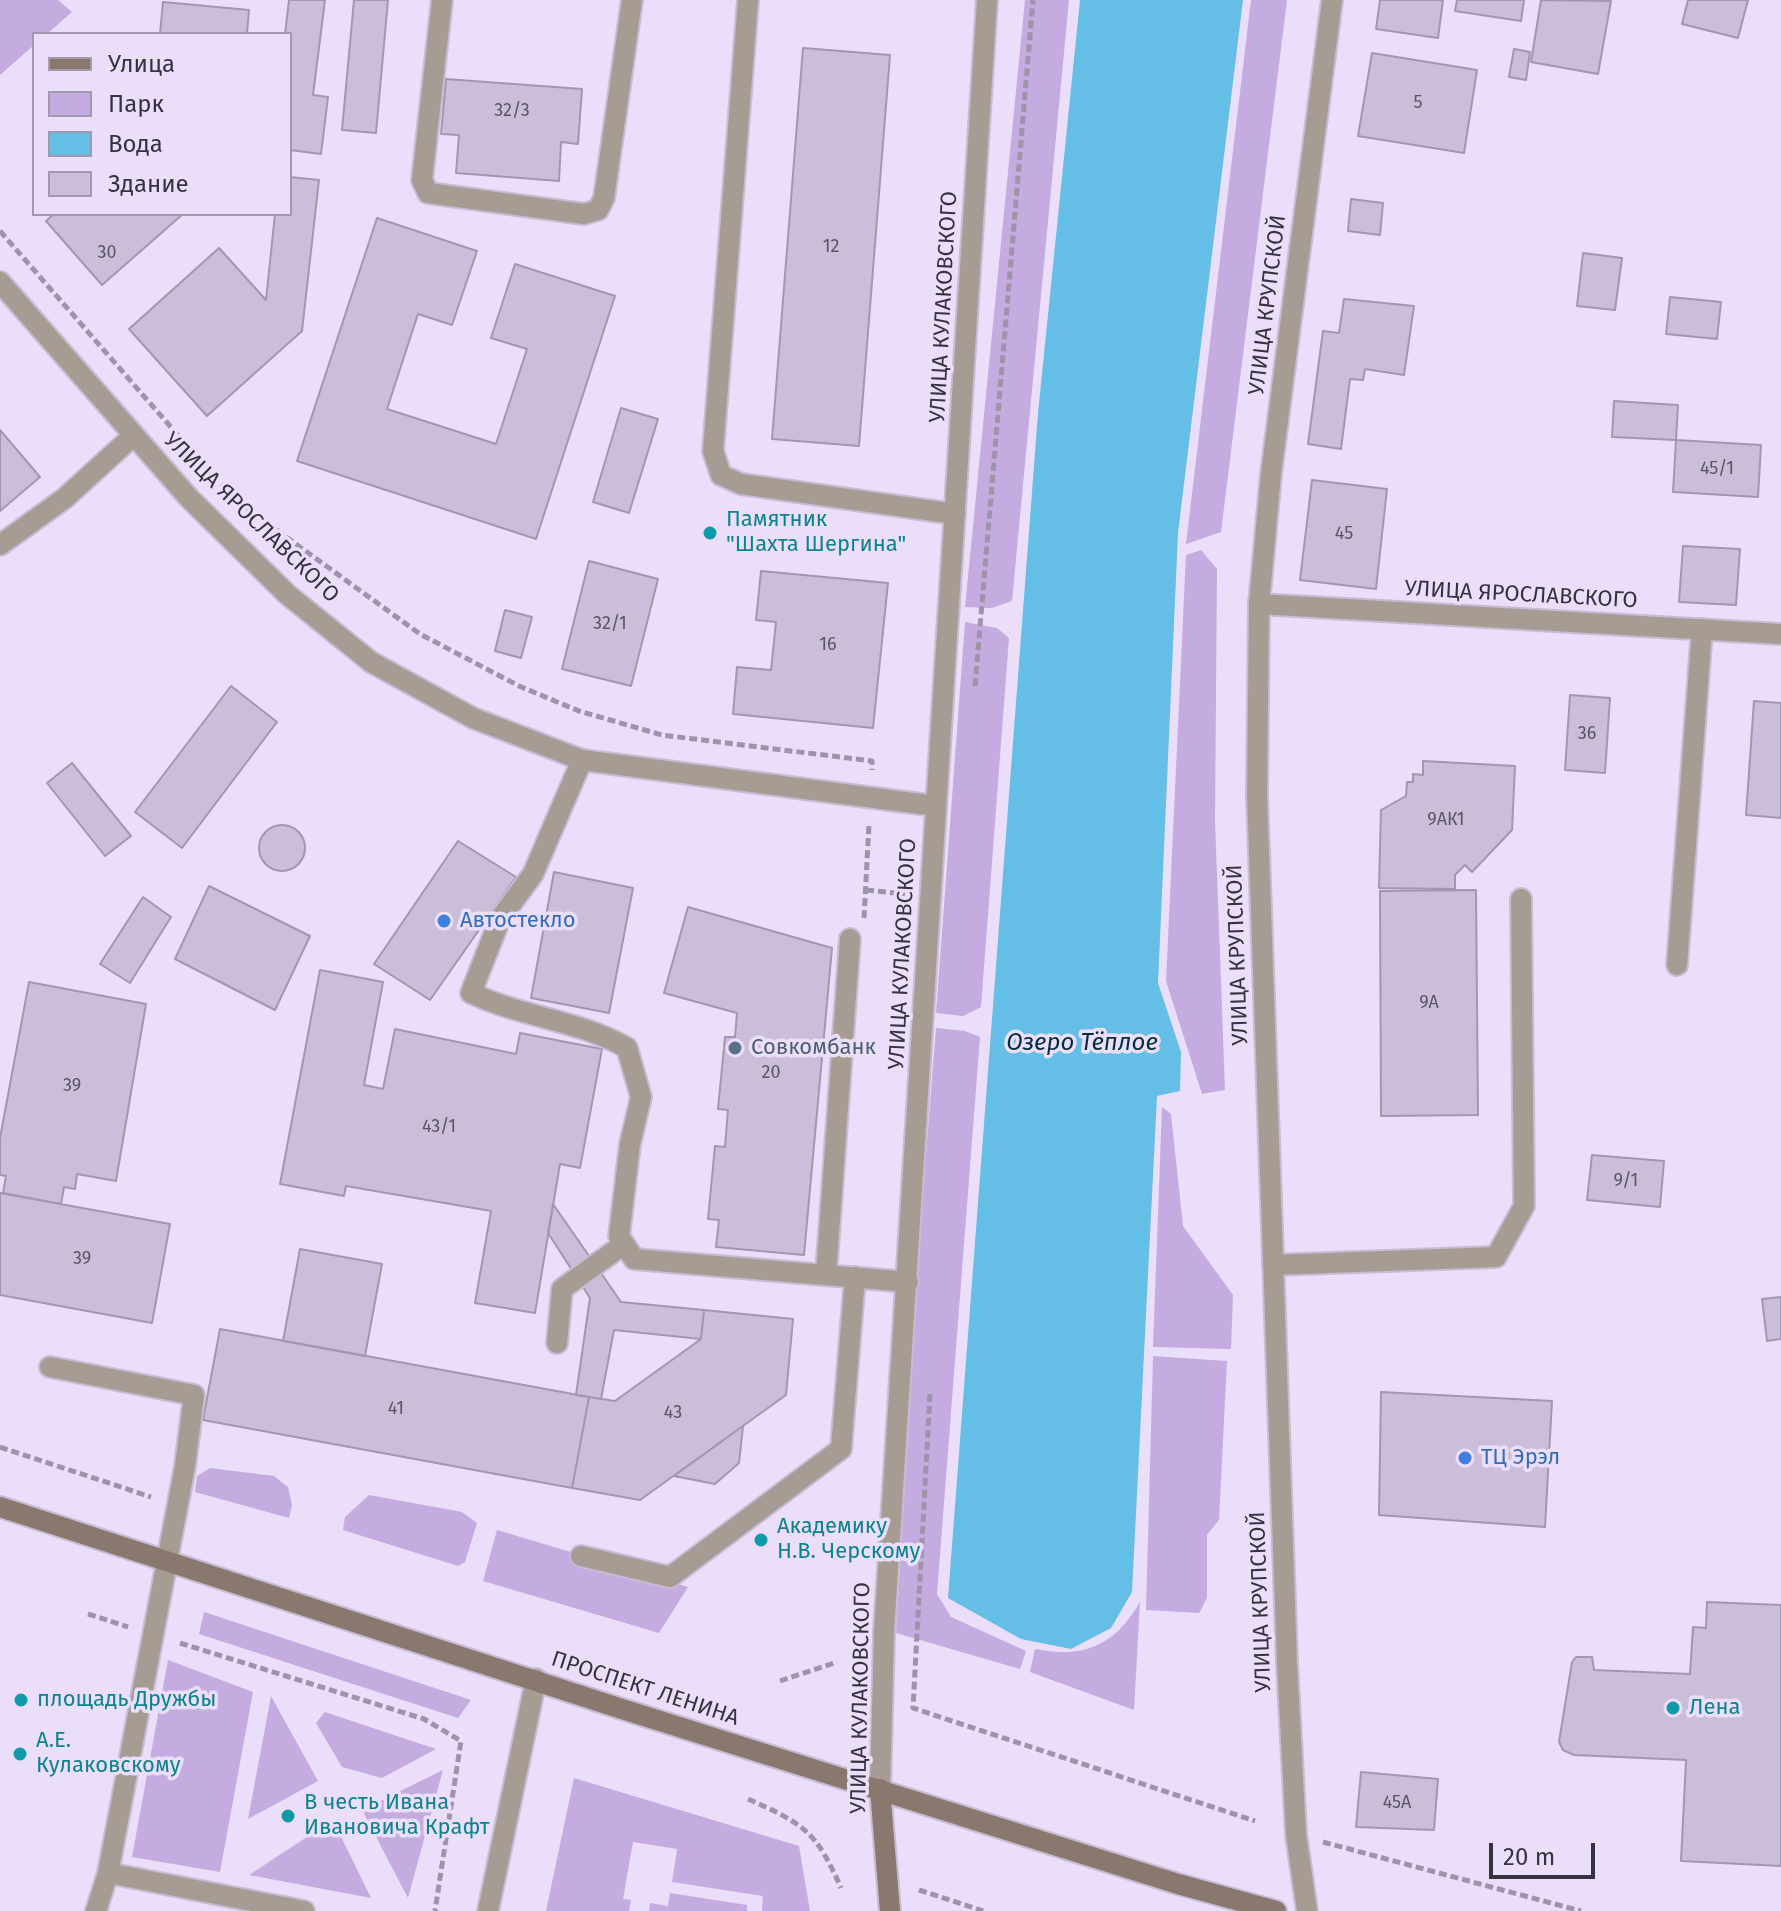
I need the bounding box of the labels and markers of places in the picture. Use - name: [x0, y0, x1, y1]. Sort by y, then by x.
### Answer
- place label: Памятник "Шахта Шергина": [726, 507, 906, 558]
- marker: Памятник "Шахта Шергина": [701, 524, 719, 542]
- place label: Автостекло: [460, 908, 576, 934]
- marker: Автостекло: [435, 912, 453, 930]
- place label: Совкомбанк: [751, 1035, 876, 1061]
- marker: Совкомбанк: [726, 1039, 744, 1057]
- place label: ТЦ Эрэл: [1481, 1445, 1560, 1471]
- marker: ТЦ Эрэл: [1456, 1449, 1474, 1467]
- place label: Академику Н.В. Черскому: [777, 1514, 920, 1566]
- marker: Академику Н.В. Черскому: [752, 1531, 770, 1549]
- place label: площадь Дружбы: [37, 1687, 216, 1713]
- marker: площадь Дружбы: [12, 1691, 30, 1709]
- place label: Лена: [1689, 1695, 1741, 1721]
- marker: Лена: [1664, 1699, 1682, 1717]
- place label: А.Е. Кулаковскому: [36, 1728, 180, 1780]
- marker: А.Е. Кулаковскому: [11, 1745, 29, 1763]
- place label: В честь Ивана Ивановича Крафт: [304, 1790, 490, 1842]
- marker: В честь Ивана Ивановича Крафт: [279, 1807, 297, 1825]

